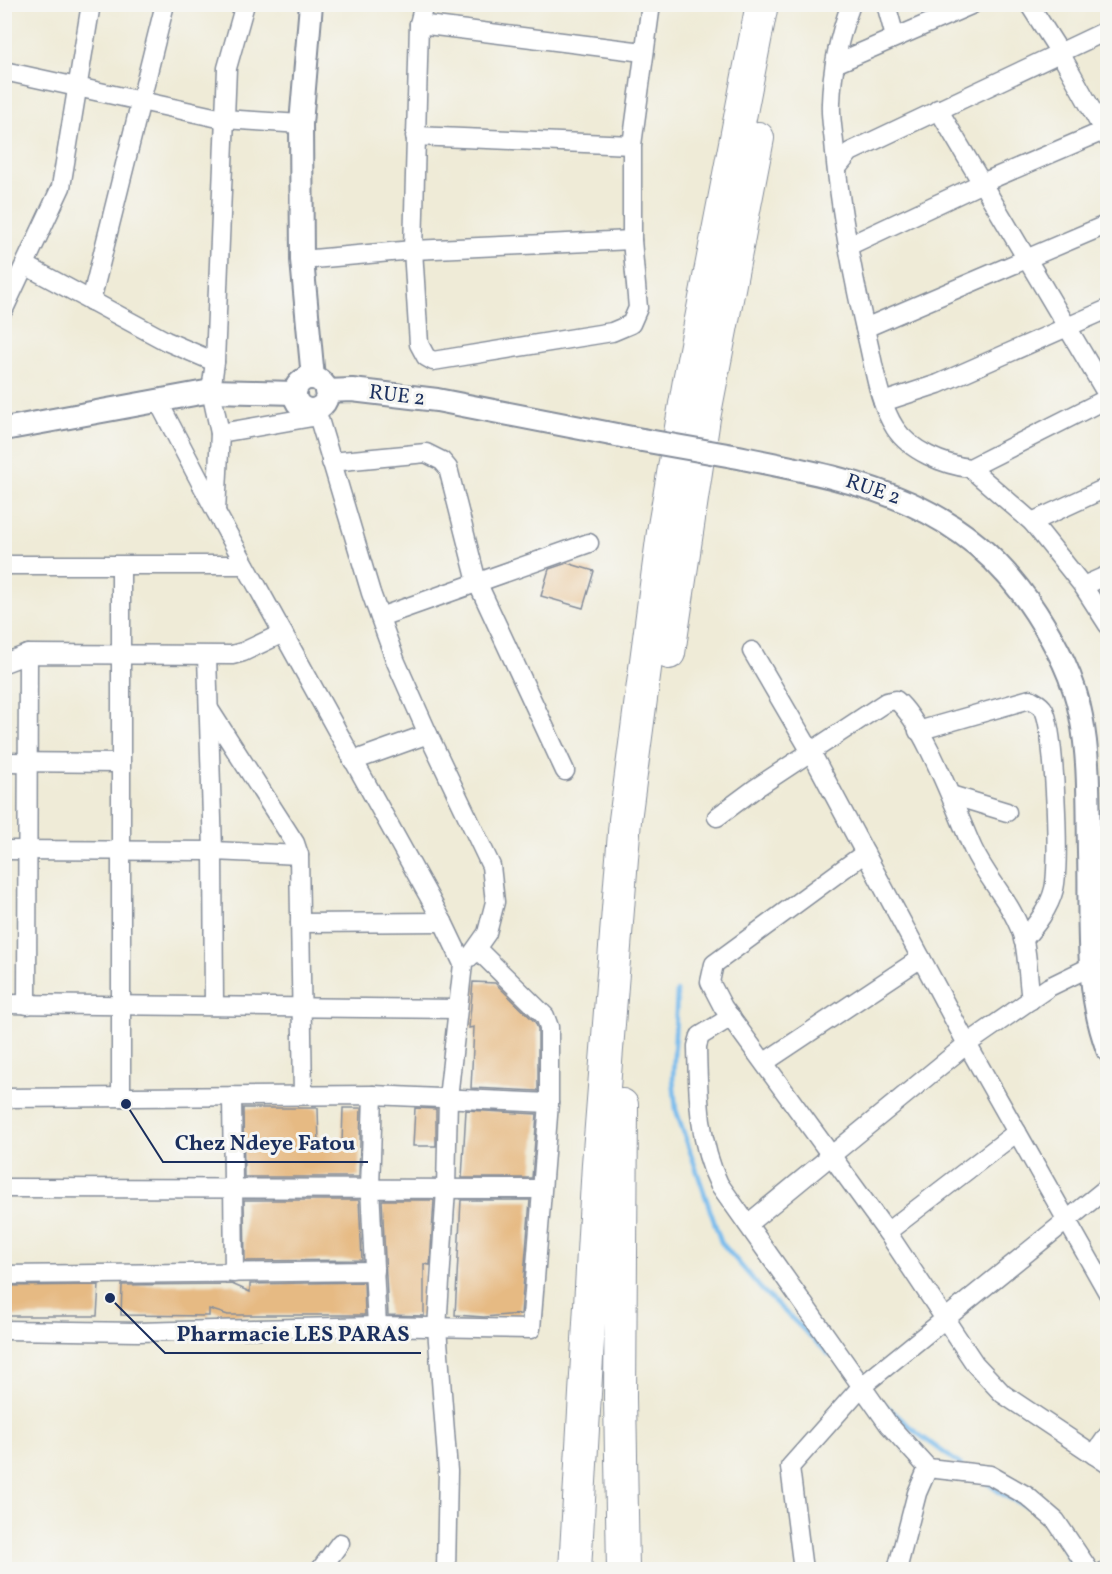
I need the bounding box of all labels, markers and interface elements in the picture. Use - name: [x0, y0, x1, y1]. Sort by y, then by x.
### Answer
- street label: RUE 2: [367, 378, 427, 414]
- street label: RUE 2: [842, 467, 904, 513]
- callout: Chez Ndeye Fatou: [163, 1122, 368, 1162]
- text: Chez Ndeye Fatou: [175, 1129, 355, 1160]
- callout: Pharmacie LES PARAS: [165, 1313, 421, 1353]
- text: Pharmacie LES PARAS: [177, 1320, 409, 1351]

